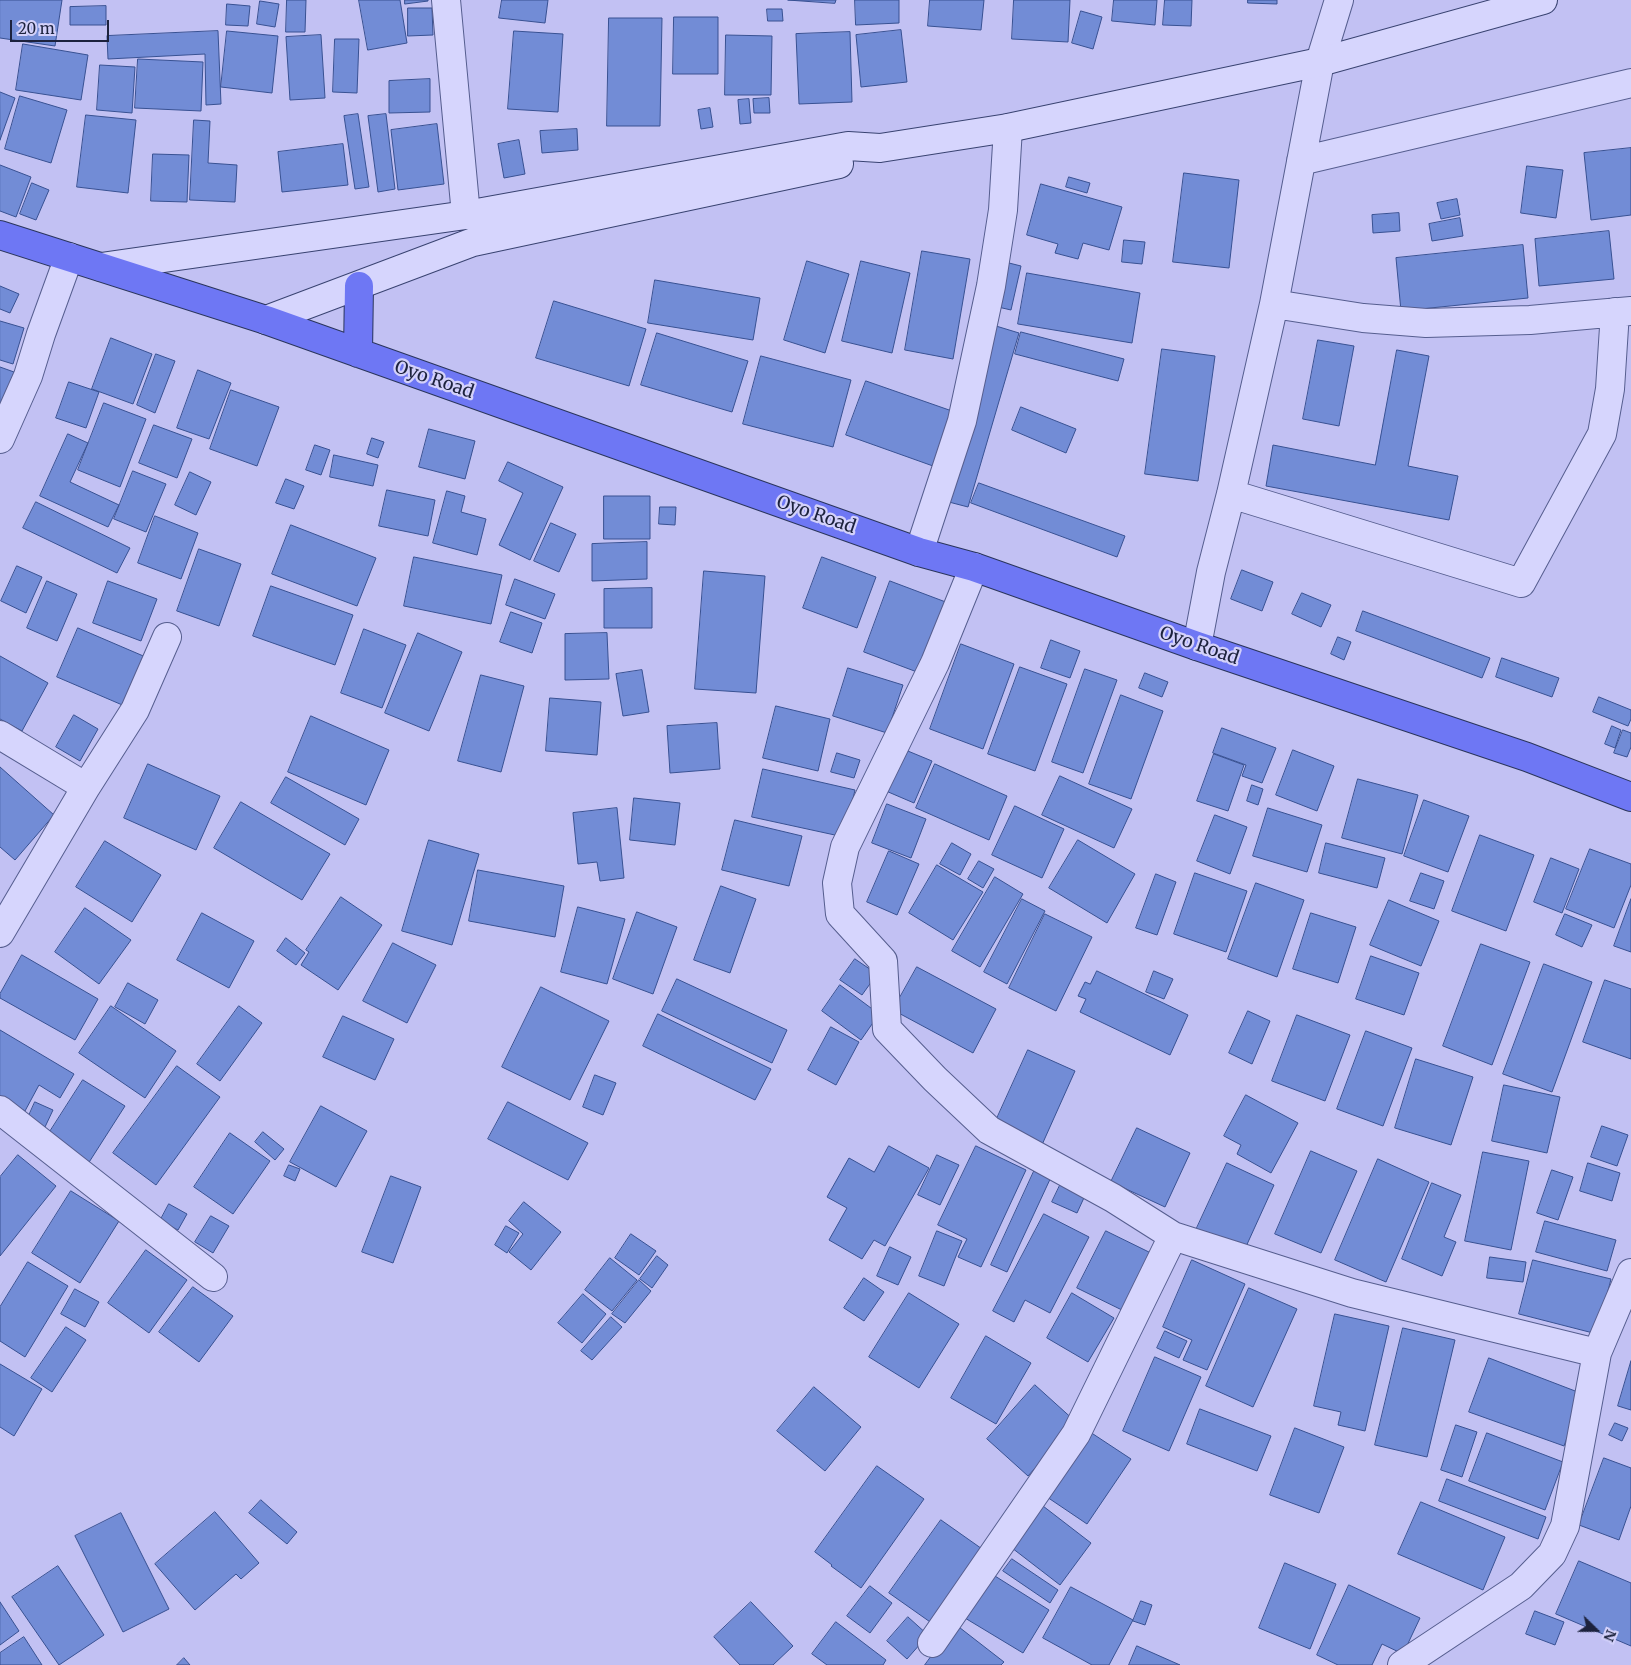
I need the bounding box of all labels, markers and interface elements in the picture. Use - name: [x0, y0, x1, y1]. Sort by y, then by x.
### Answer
- scale bar: [12, 10, 111, 42]
- text: 20 m: [18, 19, 55, 38]
- street label: Oyo Road: [392, 356, 476, 404]
- street label: Oyo Road: [774, 491, 858, 539]
- street label: Oyo Road: [1157, 622, 1241, 670]
- north arrow: [1571, 1605, 1621, 1655]
- text: N: [1599, 1627, 1620, 1644]

